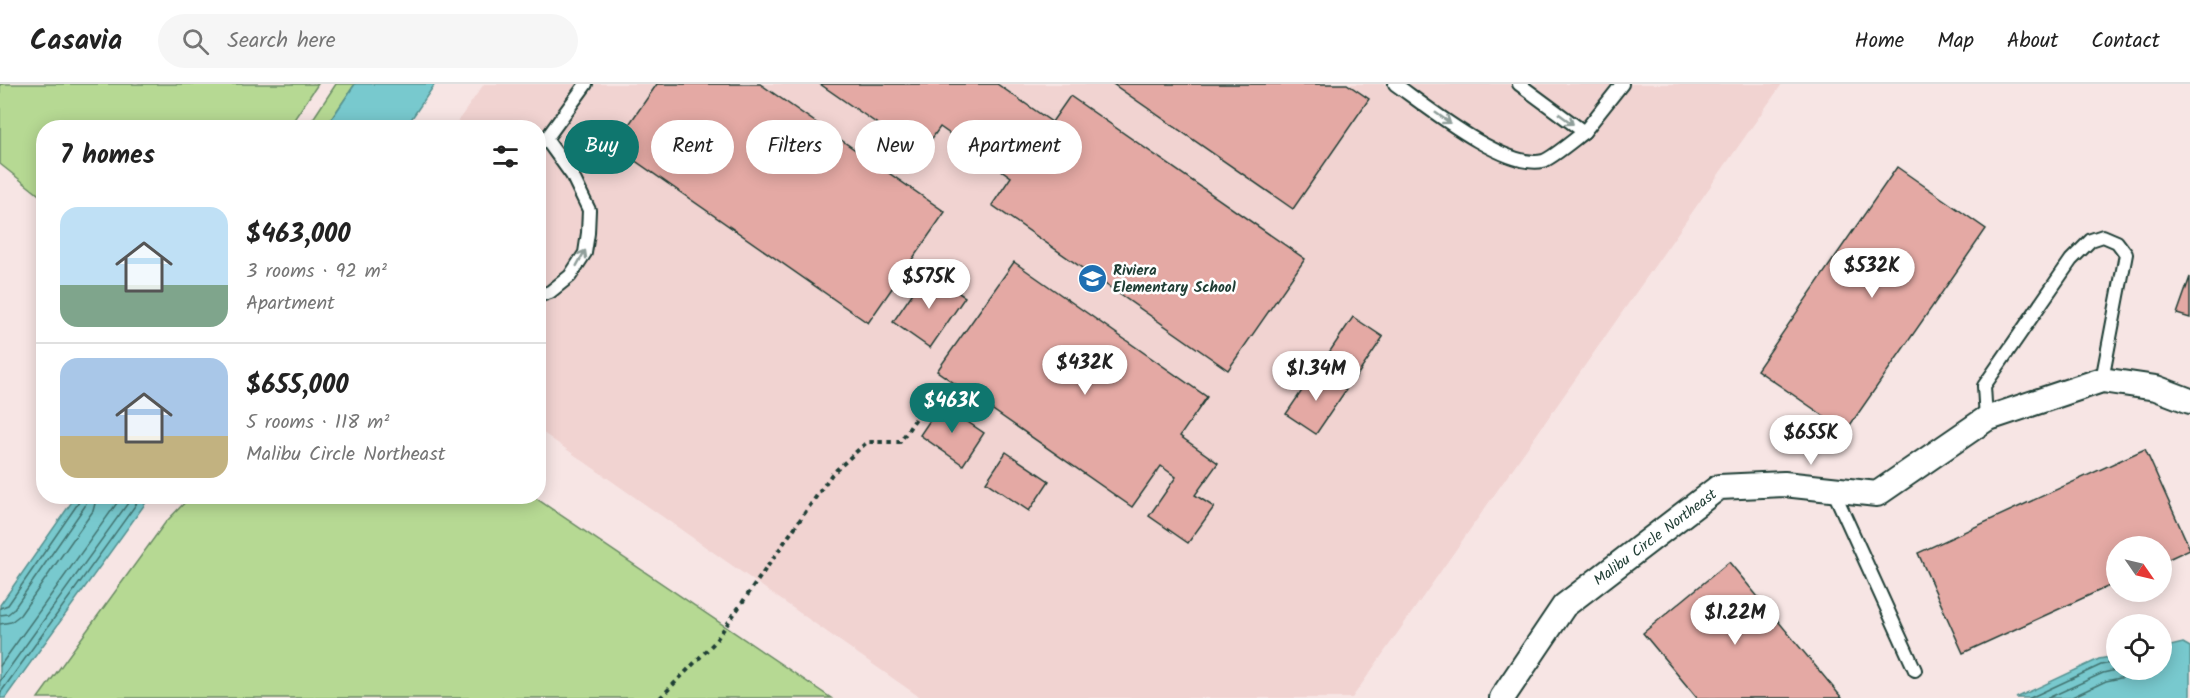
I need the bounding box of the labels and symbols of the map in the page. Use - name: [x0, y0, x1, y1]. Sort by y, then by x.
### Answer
- one-way arrow: [1434, 112, 1451, 124]
- one-way arrow: [1557, 112, 1573, 125]
- pin: $532K: [1830, 248, 1914, 299]
- one-way arrow: [575, 250, 587, 267]
- pin: $575K: [887, 259, 971, 310]
- place label: Riviera Elementary School: [1113, 259, 1236, 300]
- school or university icon: Riviera Elementary School: [1076, 263, 1108, 295]
- pin: $432K: [1043, 345, 1127, 396]
- pin: $1.34M: [1267, 351, 1365, 402]
- pin: $463K: [910, 383, 994, 434]
- pin: $655K: [1769, 415, 1853, 466]
- street label: Malibu Circle Northeast: [1589, 483, 1723, 592]
- north arrow: [2106, 536, 2172, 602]
- pin: $1.22M: [1686, 595, 1784, 646]

